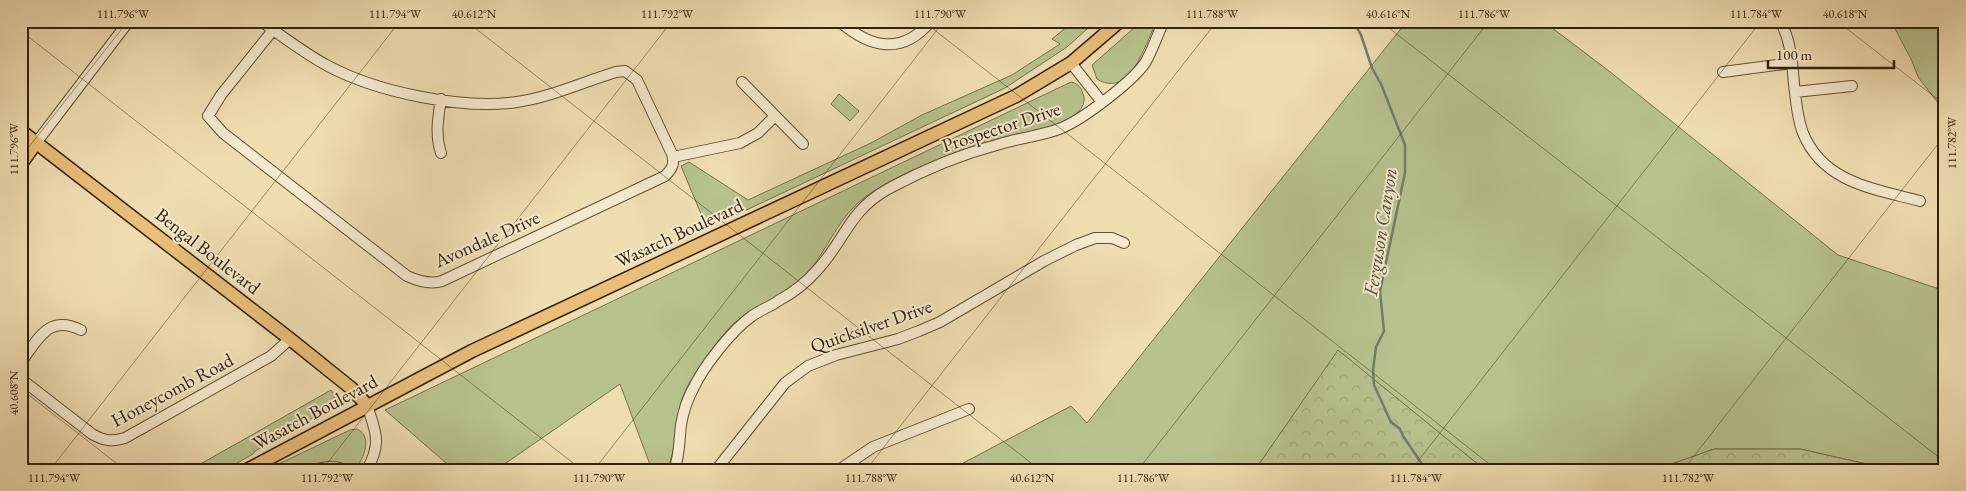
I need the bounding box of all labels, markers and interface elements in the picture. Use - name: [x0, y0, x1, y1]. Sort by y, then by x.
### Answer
- text: 111.796°W: [97, 6, 150, 22]
- text: 111.794°W: [369, 6, 422, 22]
- text: 40.612°N: [452, 6, 497, 22]
- text: 111.792°W: [641, 6, 694, 22]
- text: 111.790°W: [914, 6, 967, 22]
- text: 111.788°W: [1186, 6, 1239, 22]
- text: 40.616°N: [1366, 6, 1411, 22]
- text: 111.786°W: [1458, 6, 1511, 22]
- text: 111.784°W: [1730, 6, 1783, 22]
- text: 40.618°N: [1823, 6, 1868, 22]
- scale bar: [1768, 38, 1895, 70]
- text: 100 m: [1776, 45, 1813, 64]
- street label: Prospector Drive: [939, 96, 1063, 158]
- text: 111.782°W: [1944, 116, 1960, 169]
- text: 111.796°W: [6, 122, 22, 175]
- water label: Ferguson Canyon: [1357, 166, 1403, 299]
- street label: Wasatch Boulevard: [611, 192, 747, 274]
- street label: Bengal Boulevard: [150, 202, 266, 300]
- street label: Avondale Drive: [430, 205, 544, 274]
- street label: Quicksilver Drive: [807, 293, 935, 359]
- street label: Honeycomb Road: [107, 347, 238, 433]
- street label: Wasatch Boulevard: [248, 368, 382, 455]
- text: 40.608°N: [6, 370, 22, 415]
- text: 111.794°W: [28, 470, 81, 486]
- text: 111.792°W: [301, 470, 354, 486]
- text: 111.790°W: [573, 470, 626, 486]
- text: 111.788°W: [845, 470, 898, 486]
- text: 40.612°N: [1010, 470, 1055, 486]
- text: 111.786°W: [1117, 470, 1170, 486]
- text: 111.784°W: [1390, 470, 1443, 486]
- text: 111.782°W: [1662, 470, 1715, 486]

